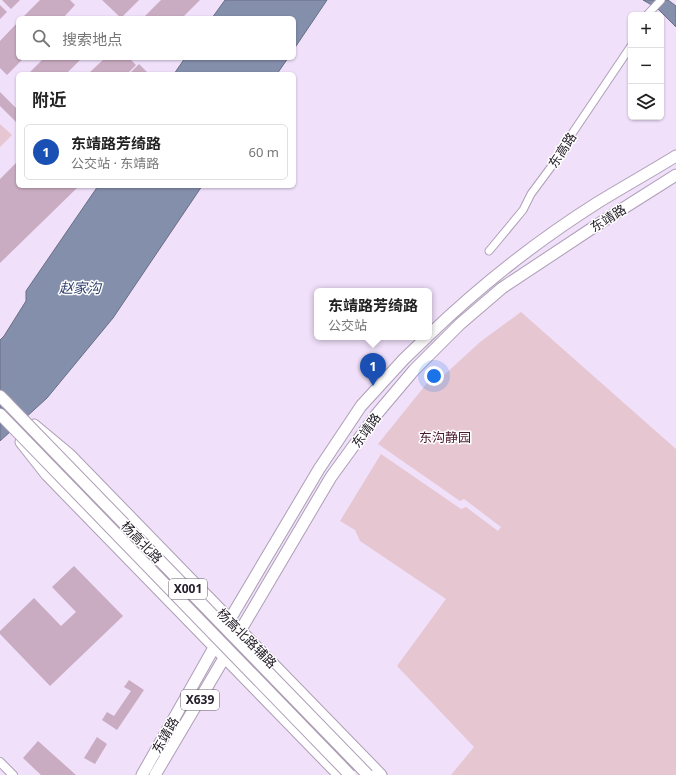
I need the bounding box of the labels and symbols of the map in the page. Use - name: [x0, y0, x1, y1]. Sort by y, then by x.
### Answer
- street label: 东高路: [544, 129, 580, 171]
- street label: 东靖路: [587, 200, 629, 236]
- water label: 赵家沟: [59, 278, 103, 297]
- pin: 1: [360, 353, 386, 386]
- your location: [424, 366, 444, 386]
- street label: 东靖路: [347, 409, 385, 451]
- park label: 东沟静园: [419, 428, 471, 446]
- street label: 杨高北路: [117, 517, 167, 567]
- road number: X001: [169, 579, 207, 599]
- street label: 杨高北路辅路: [213, 604, 281, 672]
- road number: X639: [181, 690, 219, 710]
- street label: 东靖路: [147, 714, 183, 756]

